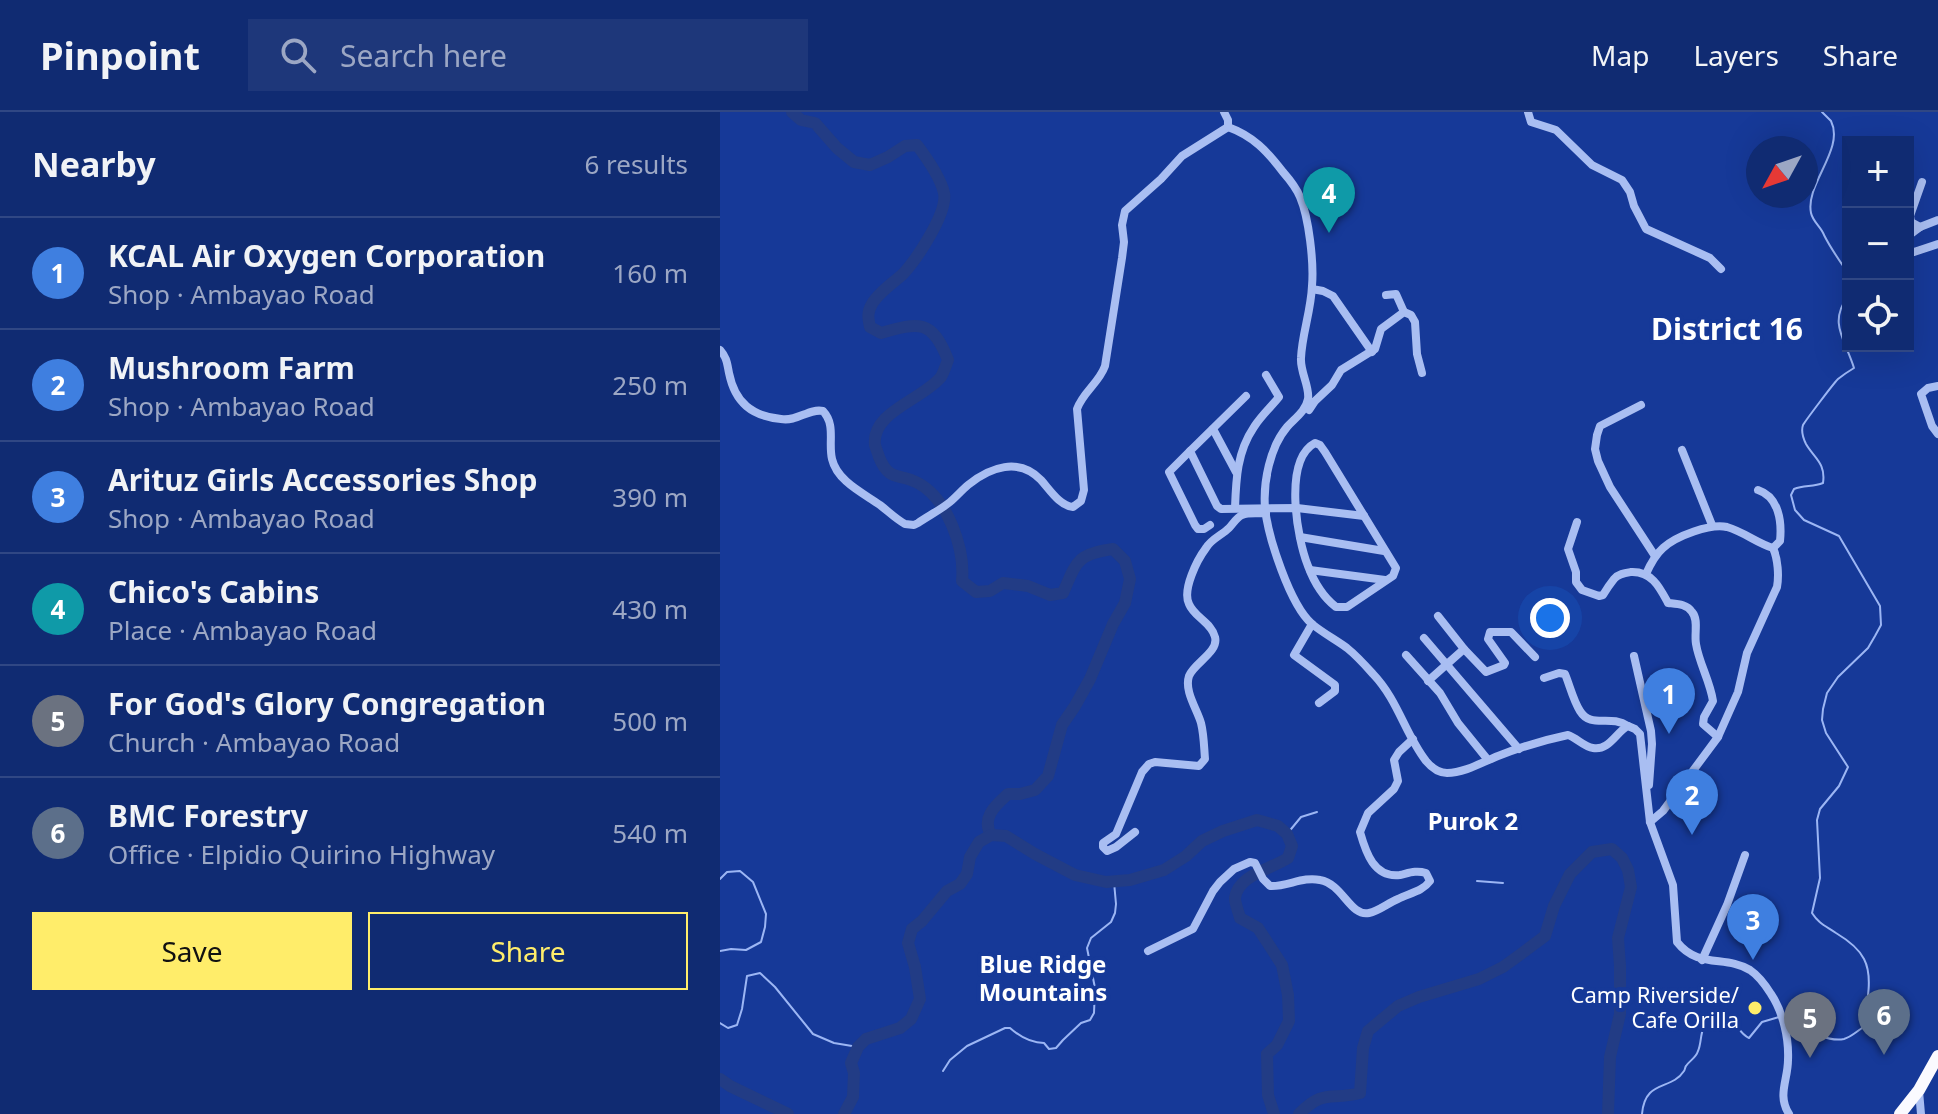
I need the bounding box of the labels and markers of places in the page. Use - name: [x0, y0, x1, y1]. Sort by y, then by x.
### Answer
- pin: 4: [1303, 167, 1355, 233]
- pin: 1: [1643, 668, 1695, 734]
- pin: 2: [1666, 769, 1718, 835]
- pin: 3: [1727, 894, 1779, 960]
- place label: Camp Riverside/ Cafe Orilla: [1571, 979, 1739, 1034]
- pin: 6: [1858, 989, 1910, 1055]
- pin: 5: [1784, 992, 1836, 1058]
- marker: Camp Riverside/ Cafe Orilla: [1746, 999, 1764, 1017]

